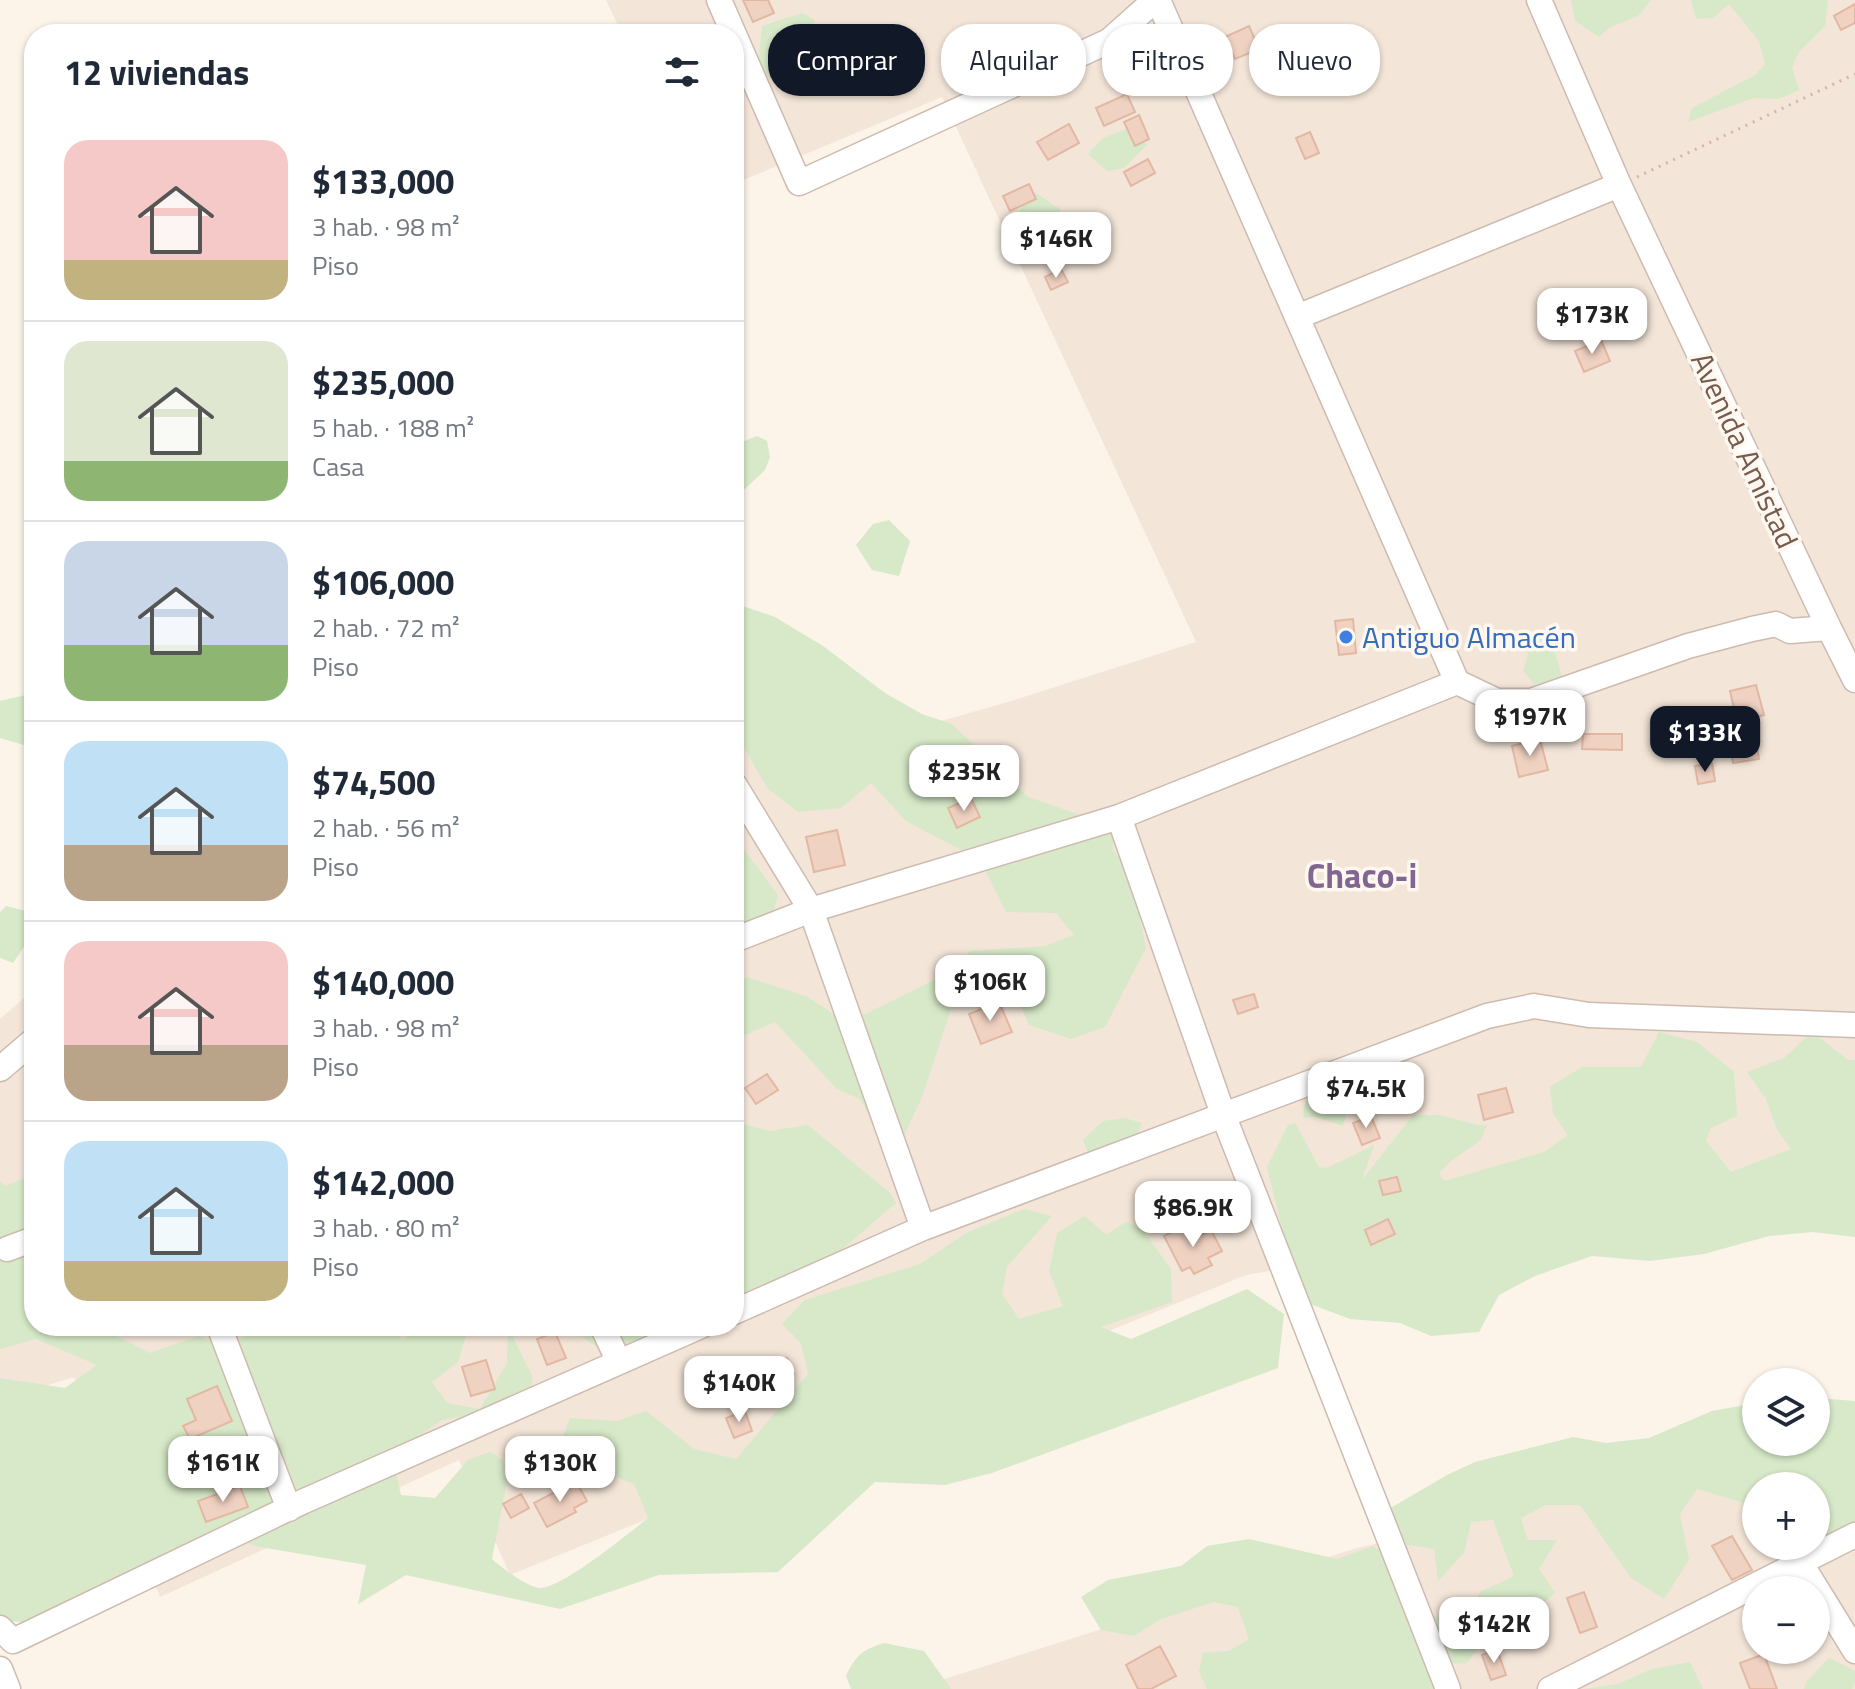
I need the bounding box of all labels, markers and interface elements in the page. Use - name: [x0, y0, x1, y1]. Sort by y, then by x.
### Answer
- chip: Comprar: [768, 24, 925, 96]
- chip: Alquilar: [941, 24, 1086, 96]
- chip: Filtros: [1102, 24, 1233, 96]
- chip: Nuevo: [1249, 24, 1380, 96]
- text: 12 viviendas: [64, 46, 249, 98]
- icon: filters: [660, 50, 704, 94]
- text: $133,000: [312, 155, 454, 207]
- icon: home: [128, 172, 224, 268]
- text: 3 hab. · 98 m²: [312, 207, 460, 246]
- pin: $146K: [1000, 212, 1112, 280]
- text: $146K: [1019, 218, 1093, 257]
- text: Piso: [312, 246, 359, 285]
- pin: $173K: [1536, 288, 1648, 356]
- text: $173K: [1555, 294, 1629, 333]
- street label: Avenida Amistad: [1679, 344, 1811, 556]
- text: $235,000: [312, 356, 454, 408]
- icon: home: [128, 373, 224, 469]
- text: 5 hab. · 188 m²: [312, 408, 474, 447]
- text: Casa: [312, 447, 364, 486]
- text: $106,000: [312, 556, 454, 608]
- icon: home: [128, 573, 224, 669]
- text: 2 hab. · 72 m²: [312, 608, 460, 647]
- place label: Antiguo Almacén: [1362, 614, 1576, 660]
- marker: Antiguo Almacén: [1337, 628, 1355, 646]
- text: Piso: [312, 647, 359, 686]
- pin: $197K: [1474, 690, 1586, 758]
- text: $197K: [1493, 696, 1567, 735]
- pin: $133K: [1649, 706, 1761, 774]
- text: $133K: [1668, 712, 1742, 751]
- pin: $235K: [908, 745, 1020, 813]
- text: $235K: [927, 751, 1001, 790]
- text: $74,500: [312, 756, 435, 808]
- icon: home: [128, 773, 224, 869]
- text: 2 hab. · 56 m²: [312, 808, 460, 847]
- text: Piso: [312, 847, 359, 886]
- district label: Chaco-i: [1307, 849, 1417, 901]
- pin: $106K: [934, 955, 1046, 1023]
- text: $140,000: [312, 956, 454, 1008]
- text: $106K: [953, 961, 1027, 1000]
- icon: home: [128, 973, 224, 1069]
- text: 3 hab. · 98 m²: [312, 1008, 460, 1047]
- text: Piso: [312, 1047, 359, 1086]
- pin: $74.5K: [1301, 1062, 1431, 1130]
- text: $74.5K: [1326, 1068, 1406, 1107]
- text: $142,000: [312, 1156, 454, 1208]
- icon: home: [128, 1173, 224, 1269]
- pin: $86.9K: [1128, 1181, 1258, 1249]
- text: $86.9K: [1153, 1187, 1233, 1226]
- text: 3 hab. · 80 m²: [312, 1208, 460, 1247]
- text: Piso: [312, 1247, 359, 1286]
- pin: $140K: [683, 1356, 795, 1424]
- text: $140K: [702, 1362, 776, 1401]
- map controls: [1742, 1368, 1830, 1664]
- button: layers: [1742, 1368, 1830, 1456]
- pin: $161K: [167, 1436, 279, 1504]
- pin: $130K: [504, 1436, 616, 1504]
- text: $161K: [186, 1442, 260, 1481]
- text: $130K: [523, 1442, 597, 1481]
- button: +: [1742, 1472, 1830, 1560]
- button: −: [1742, 1576, 1830, 1664]
- pin: $142K: [1438, 1597, 1550, 1665]
- text: $142K: [1457, 1603, 1531, 1642]

